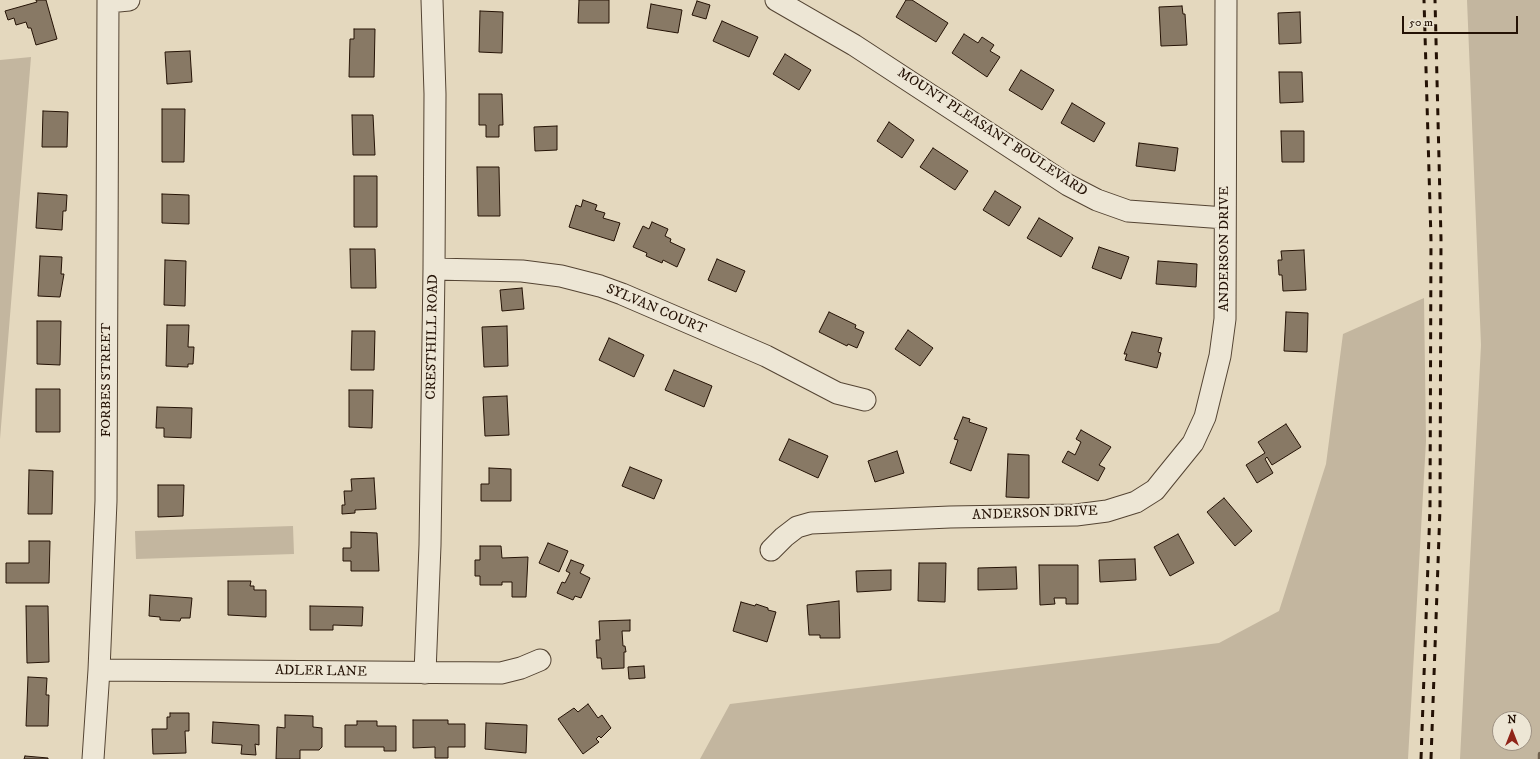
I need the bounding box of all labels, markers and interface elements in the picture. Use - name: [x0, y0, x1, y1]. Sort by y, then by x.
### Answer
- scale bar: [1404, 8, 1520, 34]
- text: 50 m: [1409, 15, 1433, 30]
- street label: MOUNT PLEASANT BOULEVARD: [894, 65, 1090, 201]
- street label: ANDERSON DRIVE: [1217, 186, 1233, 312]
- street label: CRESTHILL ROAD: [424, 274, 442, 400]
- street label: SYLVAN COURT: [603, 281, 709, 339]
- street label: FORBES STREET: [99, 323, 115, 437]
- street label: ANDERSON DRIVE: [972, 503, 1098, 525]
- street label: ADLER LANE: [275, 663, 367, 681]
- north arrow: [1492, 711, 1532, 751]
- text: N: [1507, 713, 1517, 727]

